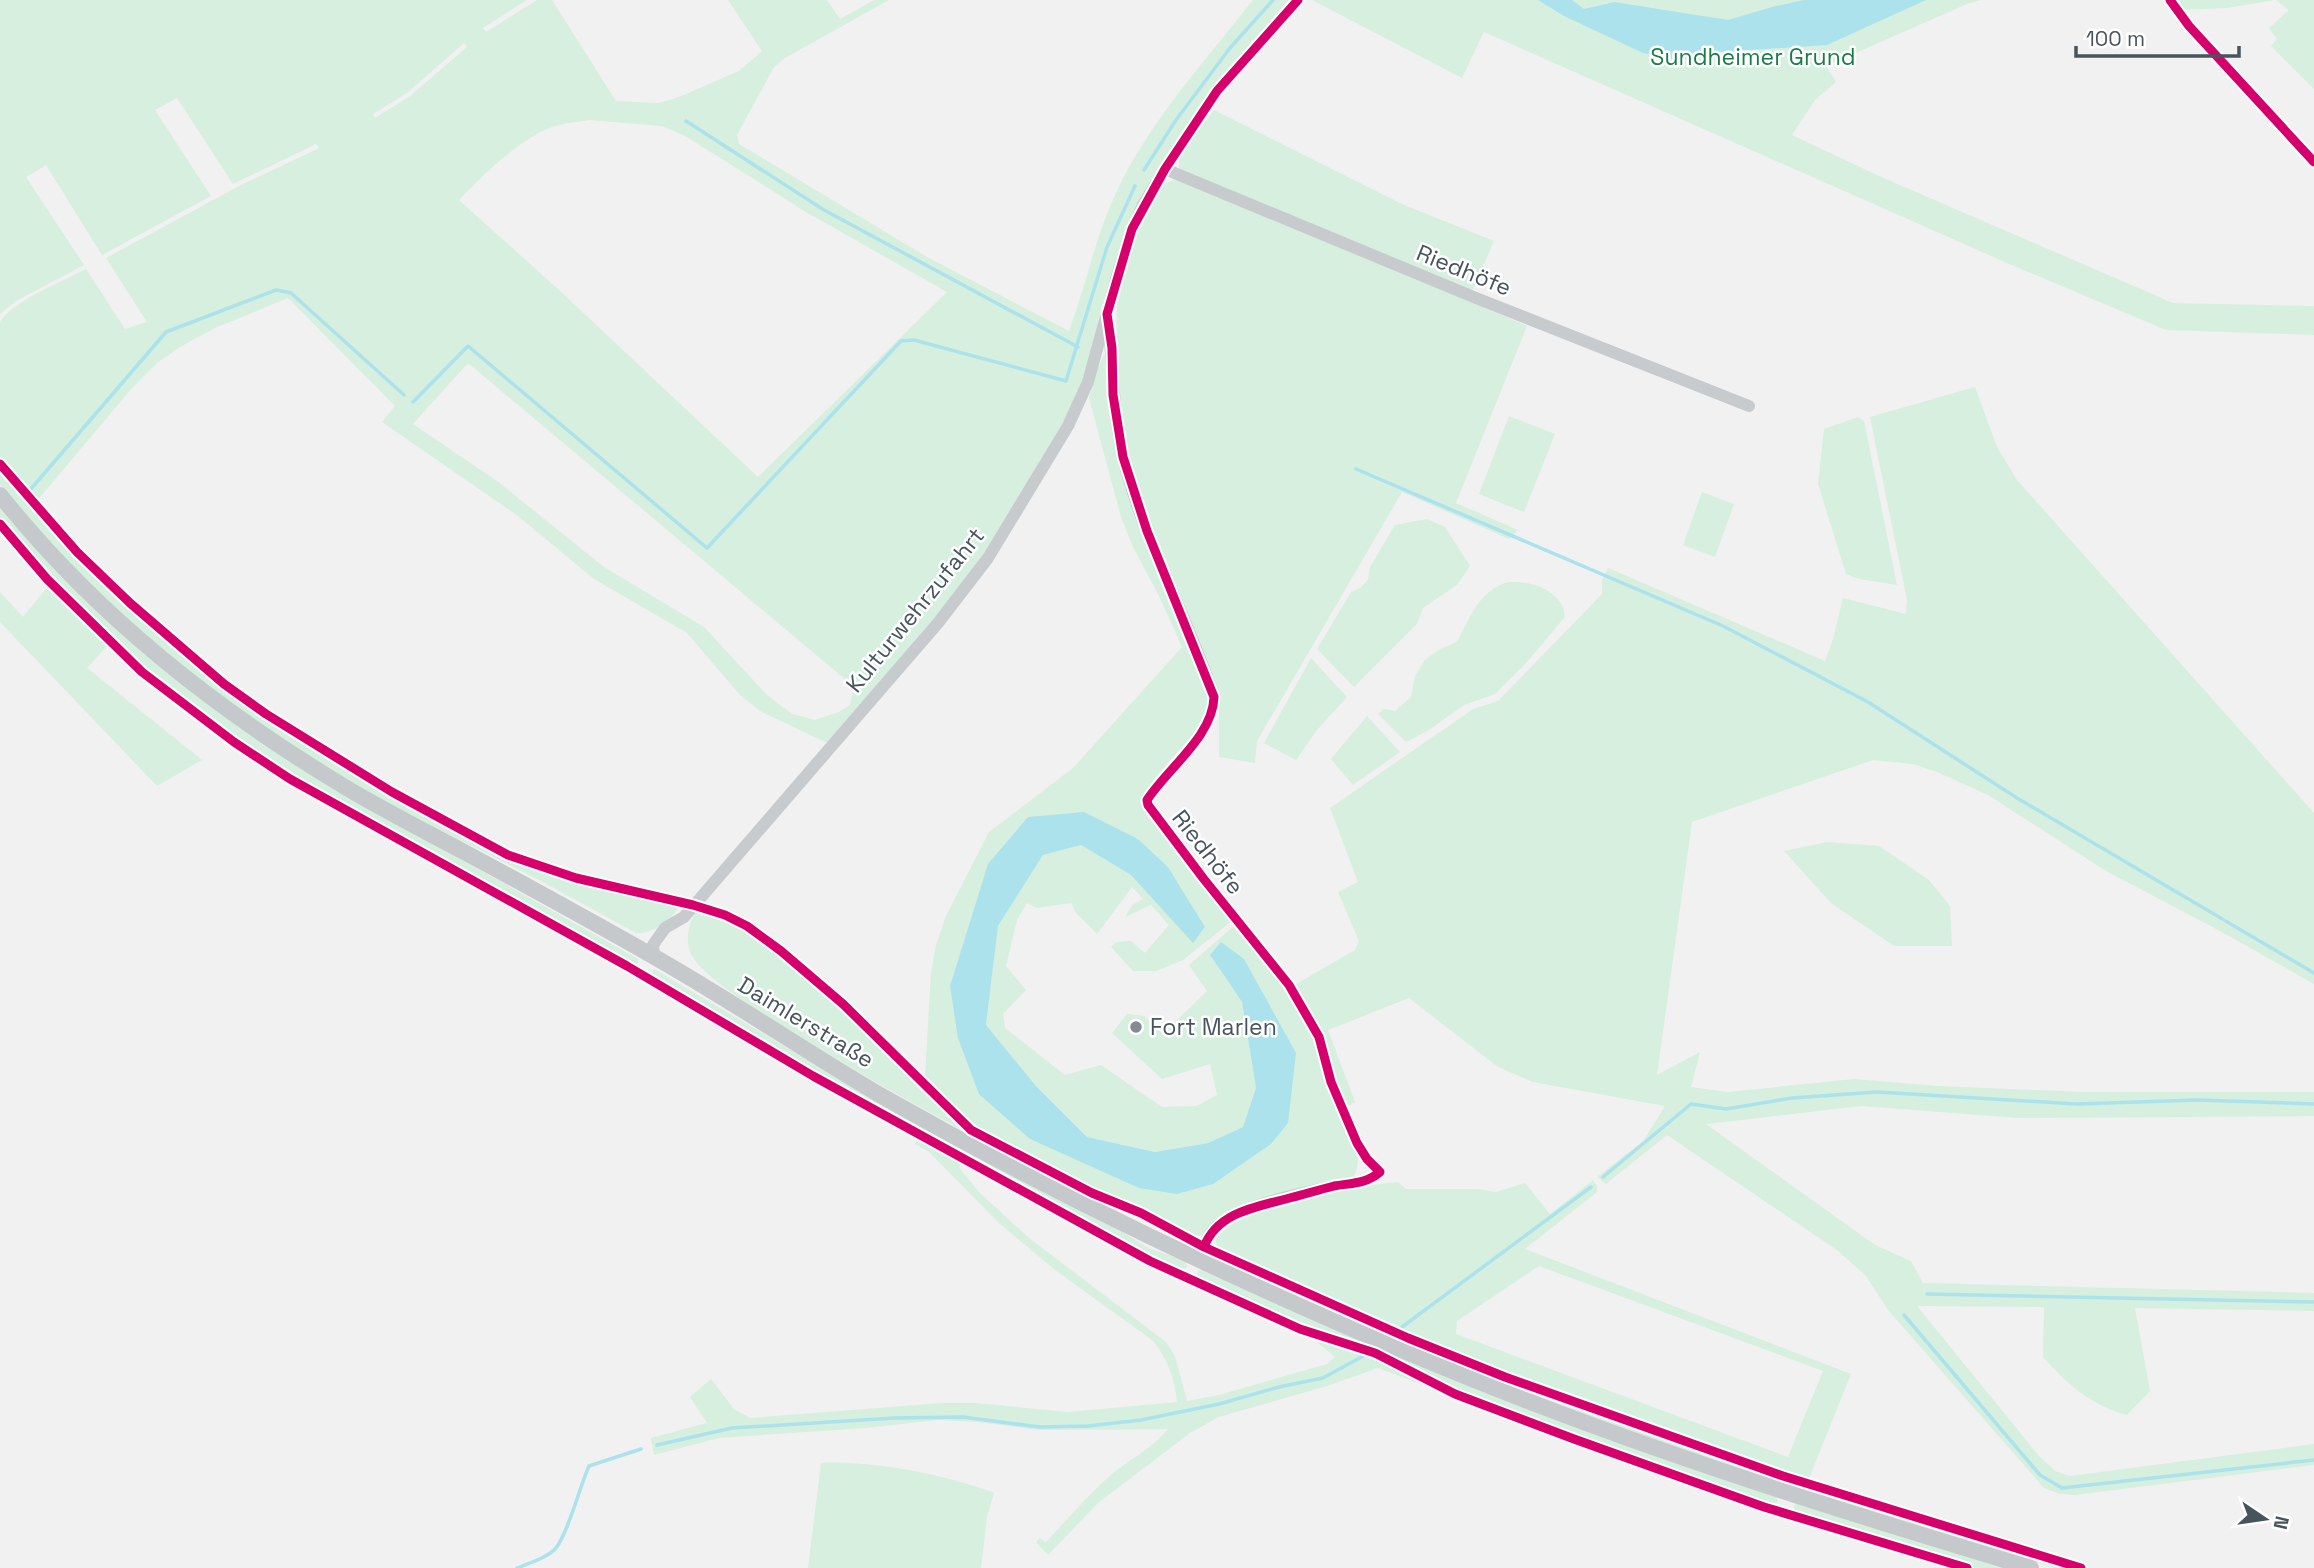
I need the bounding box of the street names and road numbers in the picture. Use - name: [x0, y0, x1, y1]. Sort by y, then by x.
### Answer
- street label: Riedhöfe: [1412, 237, 1516, 303]
- street label: Kulturwehrzufahrt: [839, 521, 991, 699]
- street label: Riedhöfe: [1165, 803, 1251, 901]
- street label: Daimlerstraße: [732, 970, 880, 1074]

